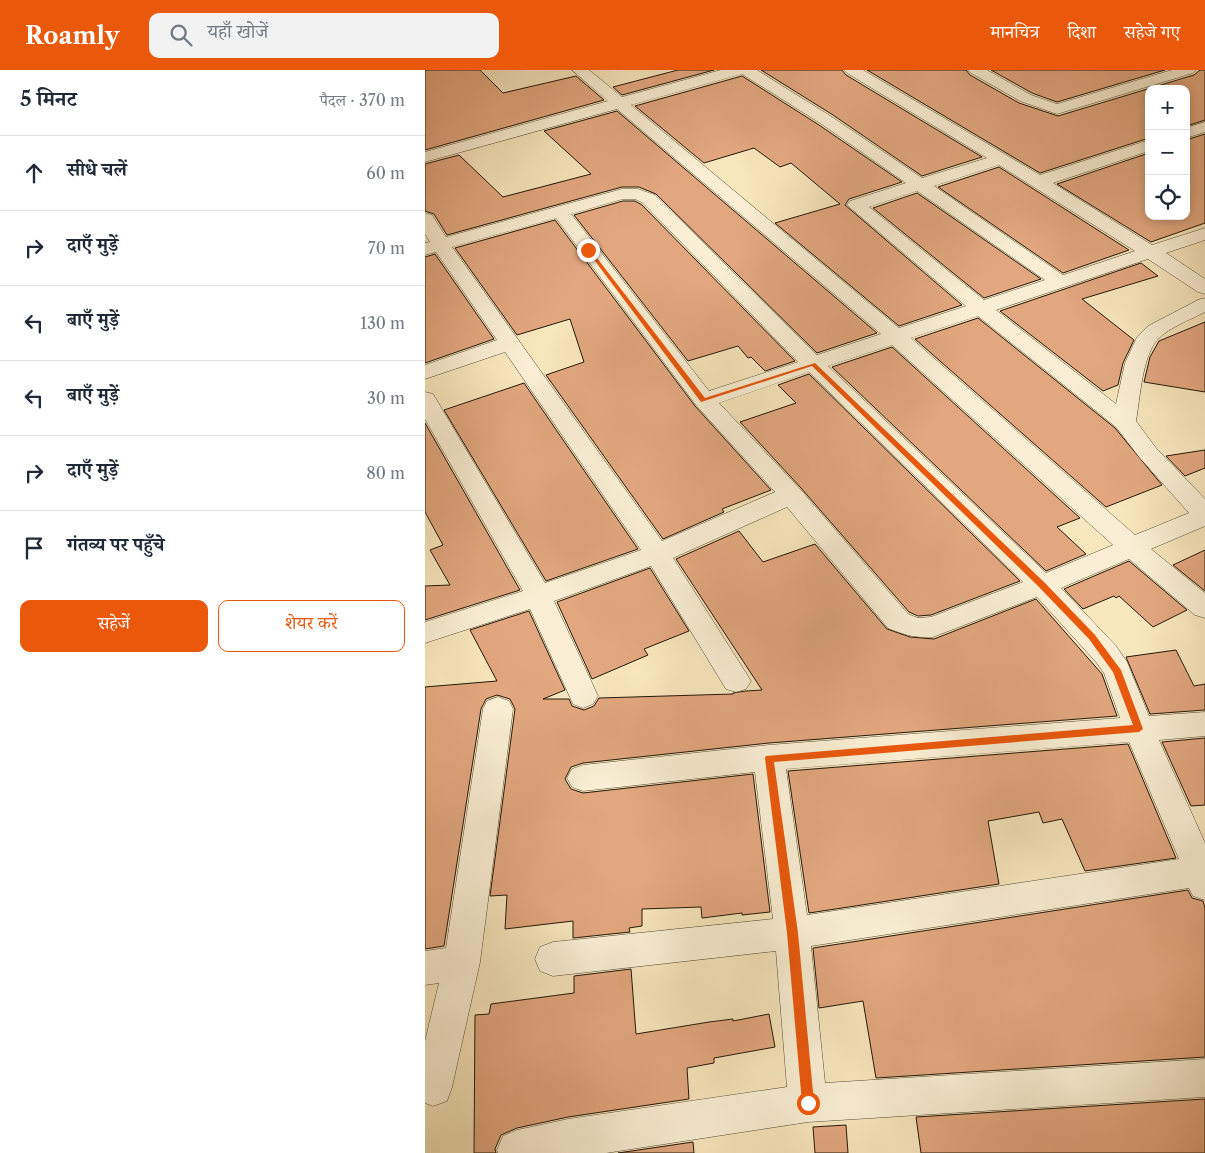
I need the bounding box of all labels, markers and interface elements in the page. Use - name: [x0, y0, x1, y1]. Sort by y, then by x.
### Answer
- search box: [149, 13, 499, 58]
- text: यहाँ खोजें: [207, 20, 268, 43]
- text: Roamly: [25, 21, 119, 50]
- icon: search: [167, 21, 195, 49]
- text: मानचित्र: [991, 21, 1039, 43]
- text: दिशा: [1067, 21, 1096, 43]
- text: सहेजे गए: [1124, 21, 1180, 43]
- map controls: [1145, 85, 1190, 220]
- button: +: [1145, 85, 1190, 130]
- text: 5 मिनट: [20, 86, 77, 111]
- text: पैदल · 370 m: [320, 90, 405, 110]
- button: −: [1145, 130, 1190, 175]
- text: सीधे चलें: [67, 158, 127, 181]
- icon: ahead: [20, 159, 48, 187]
- text: 60 m: [366, 163, 405, 183]
- button: locate: [1145, 175, 1190, 220]
- text: दाएँ मुड़ें: [67, 233, 118, 256]
- icon: right: [20, 234, 48, 262]
- text: 70 m: [368, 238, 405, 258]
- route end: [577, 239, 600, 262]
- text: बाएँ मुड़ें: [67, 308, 119, 331]
- icon: left: [20, 309, 48, 337]
- text: 130 m: [360, 313, 405, 333]
- text: बाएँ मुड़ें: [67, 383, 119, 406]
- icon: left: [20, 384, 48, 412]
- text: 30 m: [367, 388, 405, 408]
- text: दाएँ मुड़ें: [67, 458, 118, 481]
- icon: right: [20, 459, 48, 487]
- text: 80 m: [366, 463, 405, 483]
- text: गंतव्य पर पहुँचे: [67, 533, 164, 556]
- icon: arrive: [20, 534, 48, 562]
- button: सहेजें: [20, 600, 208, 652]
- button: शेयर करें: [218, 600, 405, 652]
- route start: [797, 1092, 820, 1115]

